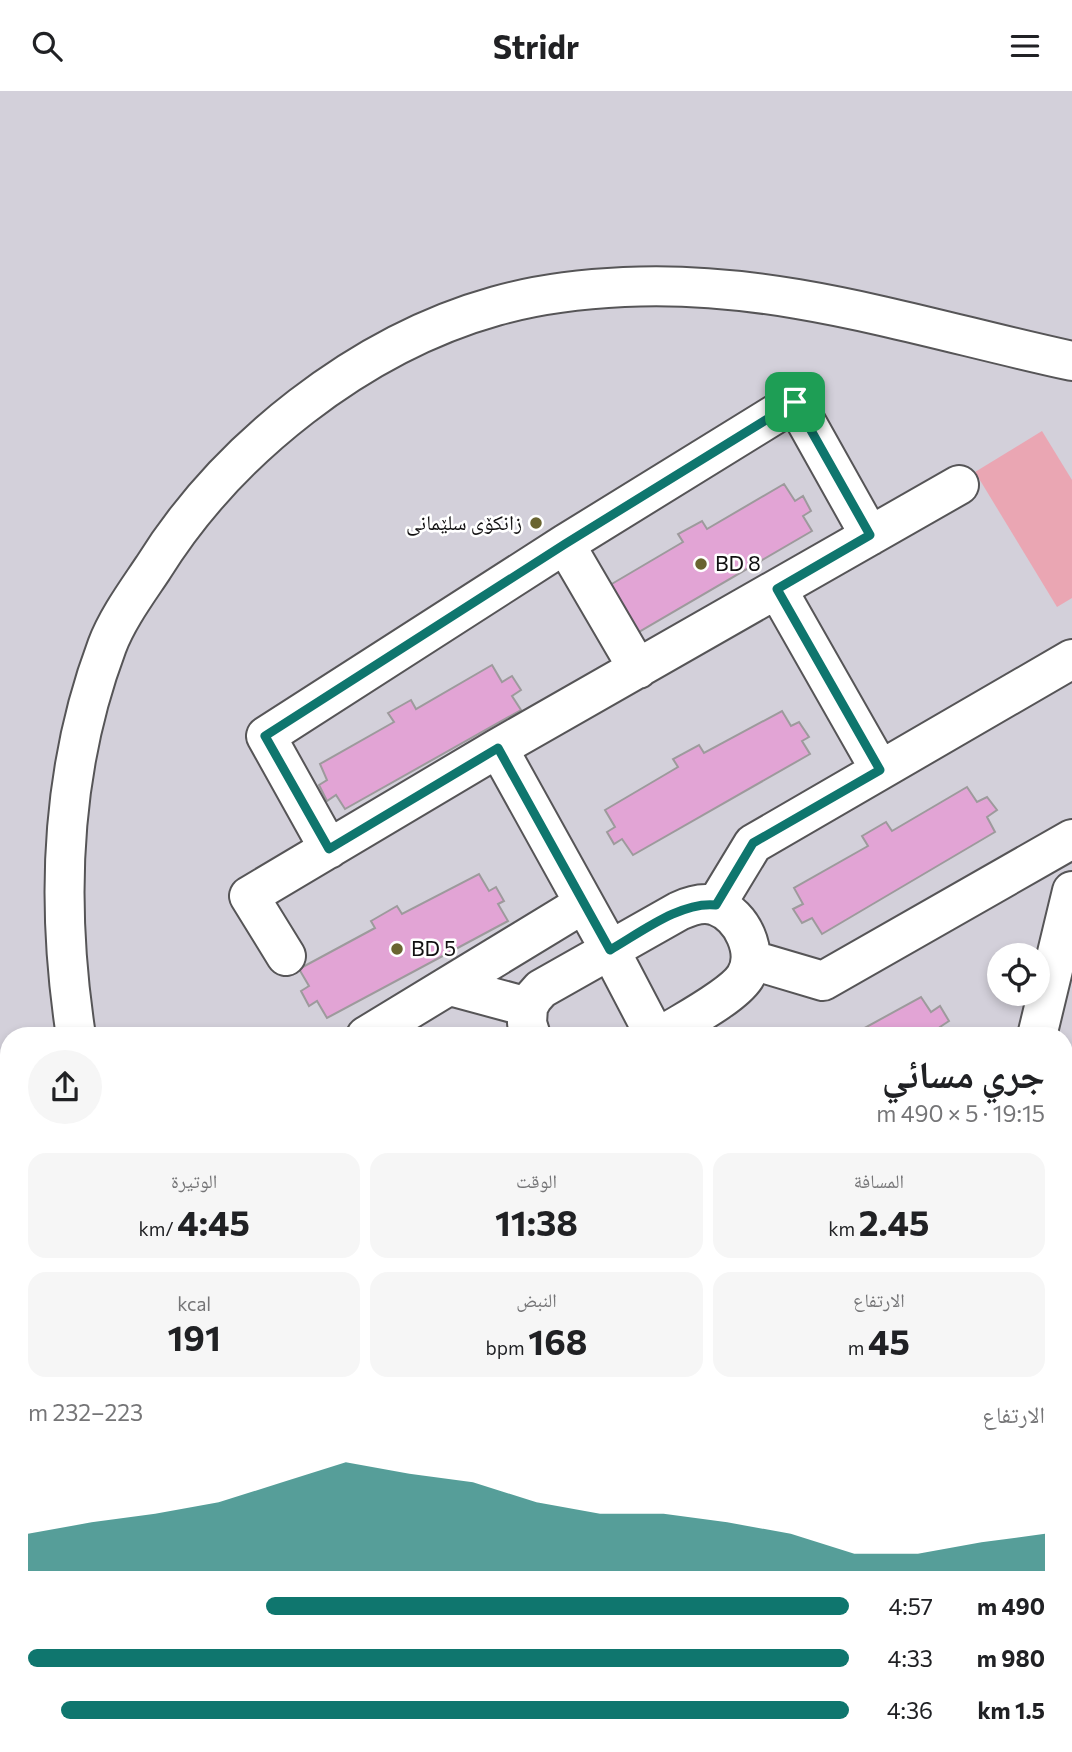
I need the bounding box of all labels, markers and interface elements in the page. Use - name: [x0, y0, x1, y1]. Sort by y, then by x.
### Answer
- text: Stridr: [493, 26, 579, 66]
- icon: search: [28, 27, 66, 65]
- icon: menu: [1006, 27, 1044, 65]
- pin: [765, 372, 825, 432]
- icon: arrive: [776, 383, 814, 421]
- place label: زانکۆی سلێمانی: [406, 509, 522, 536]
- marker: زانکۆی سلێمانی: [528, 515, 544, 531]
- place label: BD 8: [715, 550, 761, 575]
- marker: BD 8: [693, 556, 709, 572]
- place label: BD 5: [411, 935, 456, 960]
- marker: BD 5: [389, 941, 405, 957]
- map controls: [987, 943, 1050, 1006]
- button: locate: [987, 943, 1050, 1006]
- text: جري مسائي: [882, 1049, 1045, 1096]
- button: share: [28, 1050, 102, 1124]
- text: 19:15 · 5 × 490 m: [876, 1099, 1045, 1127]
- text: الوتيرة: [171, 1169, 217, 1192]
- text: الوقت: [516, 1169, 557, 1192]
- text: المسافة: [854, 1169, 904, 1192]
- text: 4:45: [177, 1200, 250, 1243]
- text: 11:38: [495, 1200, 578, 1243]
- text: 2.45: [859, 1200, 930, 1243]
- text: /km: [138, 1217, 177, 1240]
- text: km: [828, 1217, 859, 1240]
- text: النبض: [516, 1288, 557, 1311]
- text: الارتفاع: [853, 1288, 905, 1311]
- text: kcal: [177, 1292, 211, 1315]
- text: 191: [168, 1315, 221, 1358]
- text: 168: [528, 1319, 587, 1362]
- text: 45: [868, 1319, 910, 1362]
- text: bpm: [486, 1336, 528, 1359]
- text: m: [848, 1336, 868, 1359]
- text: 223–232 m: [28, 1398, 143, 1426]
- text: الارتفاع: [982, 1400, 1045, 1428]
- text: 4:57: [888, 1592, 933, 1620]
- text: 490 m: [977, 1592, 1045, 1620]
- text: 4:33: [888, 1644, 933, 1672]
- text: 980 m: [977, 1644, 1045, 1672]
- text: 4:36: [887, 1696, 933, 1724]
- text: 1.5 km: [977, 1696, 1045, 1724]

